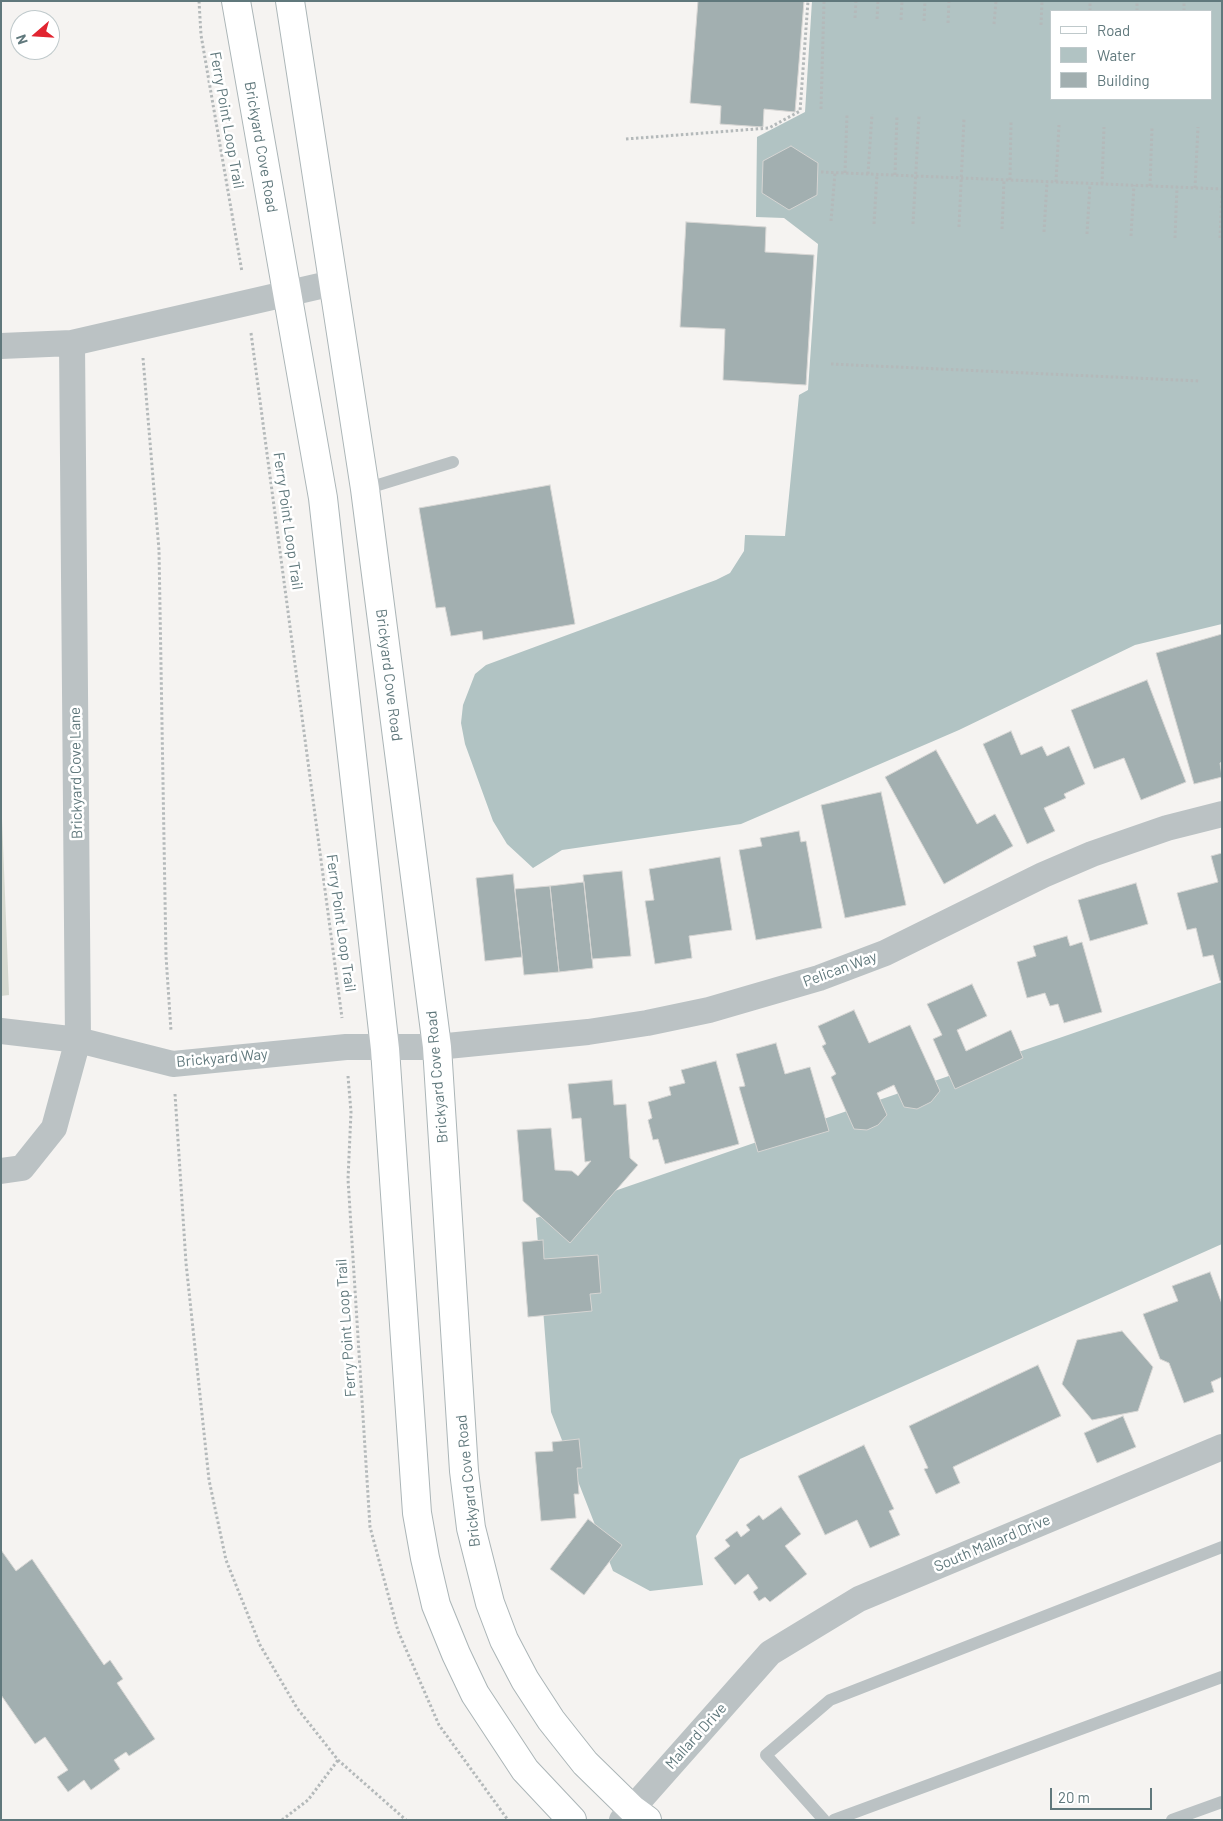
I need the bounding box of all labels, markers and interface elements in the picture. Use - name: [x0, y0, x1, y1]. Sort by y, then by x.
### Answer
- north arrow: [10, 10, 60, 60]
- legend: [1050, 10, 1213, 100]
- text: Road: [1097, 21, 1130, 39]
- text: N: [12, 33, 31, 47]
- text: Water: [1097, 46, 1136, 64]
- street label: Ferry Point Loop Trail: [206, 50, 248, 190]
- text: Building: [1097, 71, 1150, 89]
- street label: Brickyard Cove Road: [241, 80, 281, 214]
- street label: Ferry Point Loop Trail: [269, 451, 307, 591]
- street label: Brickyard Cove Road: [372, 608, 406, 742]
- street label: Brickyard Cove Lane: [66, 707, 86, 839]
- street label: Ferry Point Loop Trail: [322, 853, 360, 993]
- street label: Pelican Way: [801, 947, 879, 991]
- street label: Brickyard Cove Road: [422, 1010, 452, 1144]
- street label: Brickyard Way: [175, 1045, 269, 1071]
- street label: Ferry Point Loop Trail: [332, 1258, 360, 1398]
- street label: Brickyard Cove Road: [452, 1414, 484, 1548]
- street label: South Mallard Drive: [931, 1510, 1053, 1576]
- street label: Mallard Drive: [662, 1699, 730, 1773]
- scale bar: [1053, 1778, 1156, 1810]
- text: 20 m: [1058, 1788, 1090, 1806]

